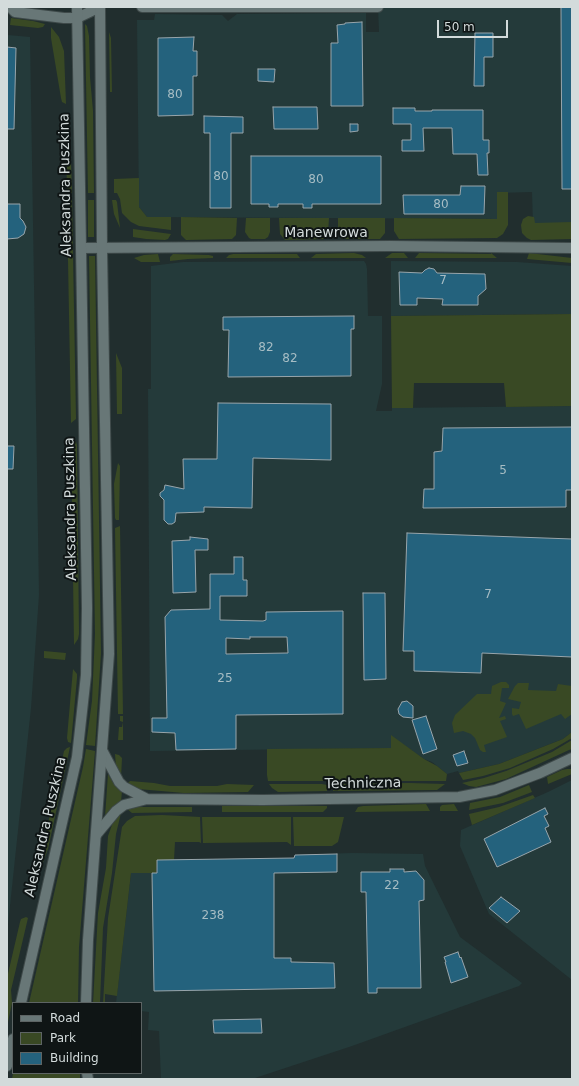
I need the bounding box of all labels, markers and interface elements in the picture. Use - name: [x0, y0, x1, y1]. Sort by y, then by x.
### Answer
- scale bar: [439, 12, 510, 38]
- text: 50 m: [444, 20, 475, 34]
- house number: 80: [167, 88, 183, 102]
- street label: Aleksandra Puszkina: [56, 113, 76, 257]
- house number: 80: [213, 170, 229, 184]
- house number: 80: [308, 173, 324, 187]
- house number: 80: [433, 198, 449, 212]
- street label: Manewrowa: [284, 225, 368, 241]
- house number: 7: [439, 274, 447, 288]
- house number: 82: [258, 341, 274, 355]
- house number: 82: [282, 352, 298, 366]
- street label: Aleksandra Puszkina: [61, 437, 81, 581]
- house number: 5: [499, 464, 507, 478]
- house number: 7: [484, 588, 492, 602]
- house number: 25: [217, 672, 233, 686]
- street label: Aleksandra Puszkina: [22, 755, 70, 899]
- street label: Techniczna: [325, 775, 401, 793]
- house number: 22: [384, 879, 400, 893]
- house number: 238: [202, 909, 224, 923]
- legend: [12, 1002, 142, 1074]
- text: Road: [50, 1011, 80, 1025]
- text: Park: [50, 1031, 76, 1045]
- text: Building: [50, 1051, 99, 1065]

